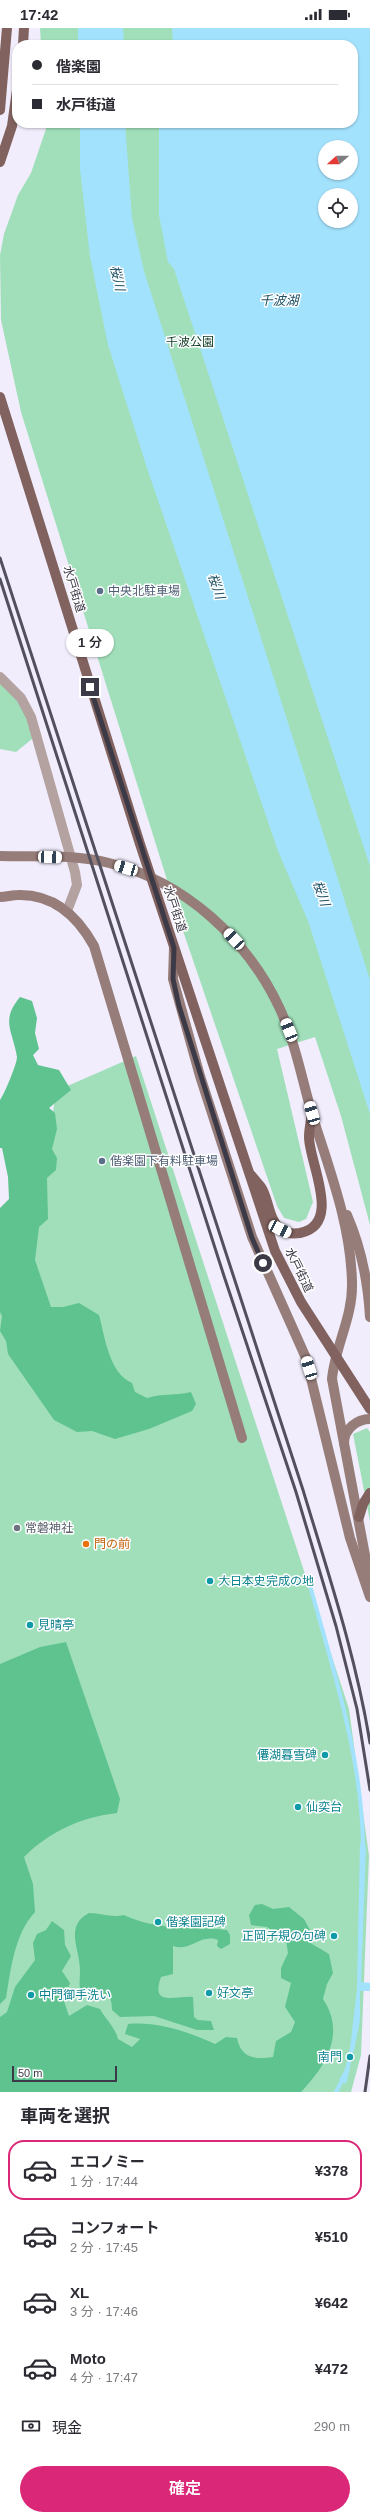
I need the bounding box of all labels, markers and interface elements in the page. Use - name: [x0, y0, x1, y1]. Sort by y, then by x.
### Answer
- text: 17:42: [20, 6, 58, 23]
- text: 偕楽園: [56, 58, 101, 75]
- text: 水戸街道: [56, 96, 116, 113]
- north arrow: [318, 140, 358, 180]
- map controls: [318, 140, 358, 228]
- button: locate: [318, 188, 358, 228]
- water label: 桜川: [107, 264, 128, 294]
- water label: 千波湖: [259, 293, 300, 308]
- park label: 千波公園: [166, 335, 214, 349]
- street label: 水戸街道: [60, 564, 88, 614]
- water label: 桜川: [205, 571, 228, 603]
- place label: 中央北駐車場: [108, 584, 180, 598]
- marker: 中央北駐車場: [95, 586, 105, 596]
- callout: 1 分: [66, 629, 114, 657]
- text: 1 分: [78, 635, 102, 650]
- route end: [81, 678, 99, 696]
- car: [38, 851, 62, 863]
- car: [113, 859, 139, 877]
- water label: 桜川: [310, 878, 333, 910]
- street label: 水戸街道: [161, 884, 189, 934]
- car: [221, 926, 247, 952]
- car: [279, 1017, 299, 1043]
- car: [303, 1100, 321, 1126]
- place label: 偕楽園下有料駐車場: [110, 1154, 218, 1168]
- marker: 偕楽園下有料駐車場: [97, 1156, 107, 1166]
- car: [267, 1218, 293, 1240]
- street label: 水戸街道: [282, 1245, 316, 1295]
- route start: [254, 1254, 272, 1272]
- car: [300, 1355, 318, 1381]
- place label: 常磐神社: [25, 1521, 73, 1535]
- marker: 常磐神社: [12, 1523, 22, 1533]
- place label: 門の前: [94, 1537, 130, 1551]
- marker: 門の前: [81, 1539, 91, 1549]
- place label: 大日本史完成の地: [218, 1574, 314, 1588]
- marker: 大日本史完成の地: [205, 1576, 215, 1586]
- place label: 見晴亭: [38, 1618, 74, 1632]
- marker: 見晴亭: [25, 1620, 35, 1630]
- place label: 僊湖暮雪碑: [257, 1748, 317, 1762]
- marker: 僊湖暮雪碑: [320, 1750, 330, 1760]
- place label: 仙奕台: [306, 1800, 342, 1814]
- marker: 仙奕台: [293, 1802, 303, 1812]
- place label: 偕楽園記碑: [166, 1915, 226, 1929]
- marker: 偕楽園記碑: [153, 1917, 163, 1927]
- place label: 正岡子規の句碑: [242, 1929, 326, 1943]
- marker: 正岡子規の句碑: [329, 1931, 339, 1941]
- place label: 好文亭: [217, 1986, 253, 2000]
- place label: 中門御手洗い: [39, 1988, 111, 2002]
- marker: 好文亭: [204, 1988, 214, 1998]
- marker: 中門御手洗い: [26, 1990, 36, 2000]
- place label: 南門: [318, 2050, 342, 2064]
- marker: 南門: [345, 2052, 355, 2062]
- scale bar: [12, 2064, 117, 2083]
- text: 50 m: [18, 2067, 42, 2079]
- text: 車両を選択: [20, 2106, 110, 2126]
- icon: car: [22, 2152, 58, 2188]
- text: エコノミー: [70, 2153, 145, 2170]
- text: ¥378: [315, 2162, 348, 2179]
- text: 1 分 · 17:44: [70, 2174, 138, 2189]
- icon: car: [22, 2218, 58, 2254]
- text: コンフォート: [70, 2219, 160, 2236]
- text: ¥510: [315, 2228, 348, 2245]
- text: 2 分 · 17:45: [70, 2240, 138, 2255]
- icon: car: [22, 2284, 58, 2320]
- text: XL: [70, 2284, 89, 2301]
- text: ¥642: [315, 2294, 348, 2311]
- text: 3 分 · 17:46: [70, 2304, 138, 2319]
- icon: car: [22, 2350, 58, 2386]
- text: Moto: [70, 2350, 106, 2367]
- text: ¥472: [315, 2360, 348, 2377]
- text: 4 分 · 17:47: [70, 2370, 138, 2385]
- icon: cash: [20, 2415, 42, 2437]
- text: 現金: [52, 2419, 82, 2436]
- text: 290 m: [314, 2419, 350, 2434]
- button: 確定: [20, 2466, 350, 2512]

